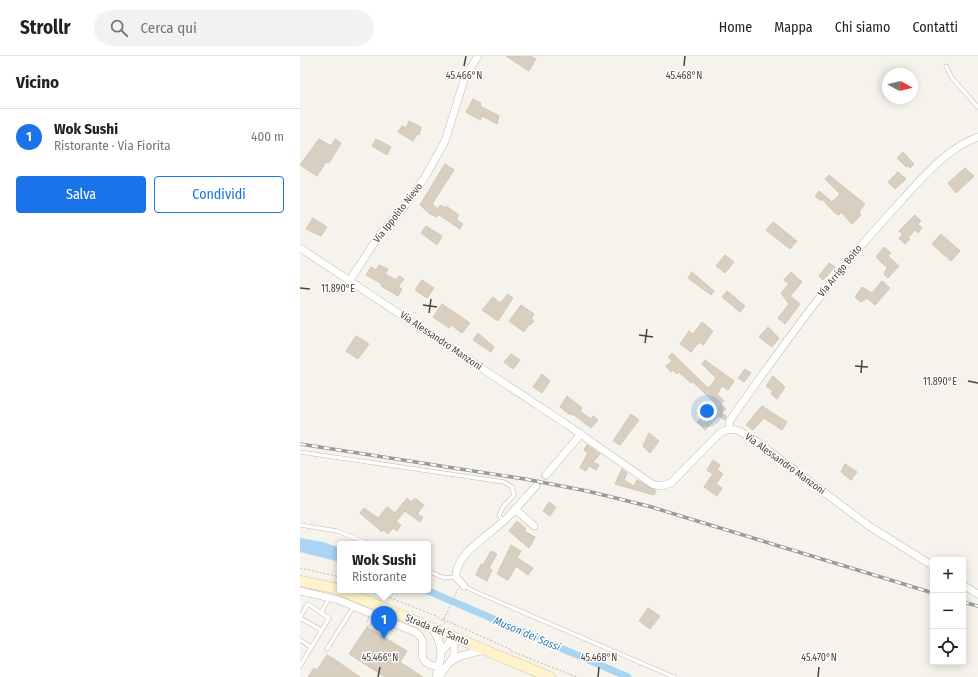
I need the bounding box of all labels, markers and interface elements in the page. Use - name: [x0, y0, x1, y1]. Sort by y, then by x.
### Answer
- search box: [94, 10, 374, 46]
- text: Strollr: [20, 16, 70, 39]
- icon: search: [108, 17, 130, 39]
- text: Cerca qui: [140, 19, 197, 37]
- text: Home: [719, 19, 752, 36]
- text: Mappa: [774, 19, 813, 36]
- text: Chi siamo: [835, 19, 890, 36]
- text: Contatti: [912, 19, 958, 36]
- north arrow: [882, 68, 918, 104]
- text: 45.466°N: [446, 70, 482, 82]
- text: 45.468°N: [666, 70, 702, 82]
- text: Vicino: [16, 72, 59, 93]
- text: Wok Sushi: [54, 120, 118, 138]
- text: 1: [26, 129, 32, 144]
- text: 400 m: [251, 129, 284, 144]
- text: Ristorante · Via Fiorita: [54, 138, 171, 153]
- button: Salva: [16, 176, 146, 213]
- button: Condividi: [154, 176, 284, 213]
- street label: Via Ippolito Nievo: [371, 181, 425, 245]
- street label: Via Arrigo Boito: [815, 243, 865, 299]
- text: 11.890°E: [321, 283, 355, 295]
- street label: Via Alessandro Manzoni: [398, 309, 484, 373]
- text: 11.890°E: [923, 376, 957, 388]
- your location: [697, 401, 717, 421]
- street label: Via Alessandro Manzoni: [742, 431, 828, 497]
- popup: [337, 541, 431, 593]
- text: Wok Sushi: [352, 551, 416, 569]
- map controls: [930, 557, 966, 665]
- button: +: [930, 557, 966, 593]
- text: Ristorante: [352, 569, 407, 584]
- button: −: [930, 593, 966, 629]
- pin: 1: [371, 606, 397, 639]
- street label: Strada del Santo: [403, 612, 471, 648]
- water label: Muson dei Sassi: [492, 614, 563, 654]
- button: locate: [930, 629, 966, 665]
- text: 45.466°N: [362, 652, 398, 664]
- text: 45.468°N: [581, 652, 617, 664]
- text: 45.470°N: [801, 652, 837, 664]

